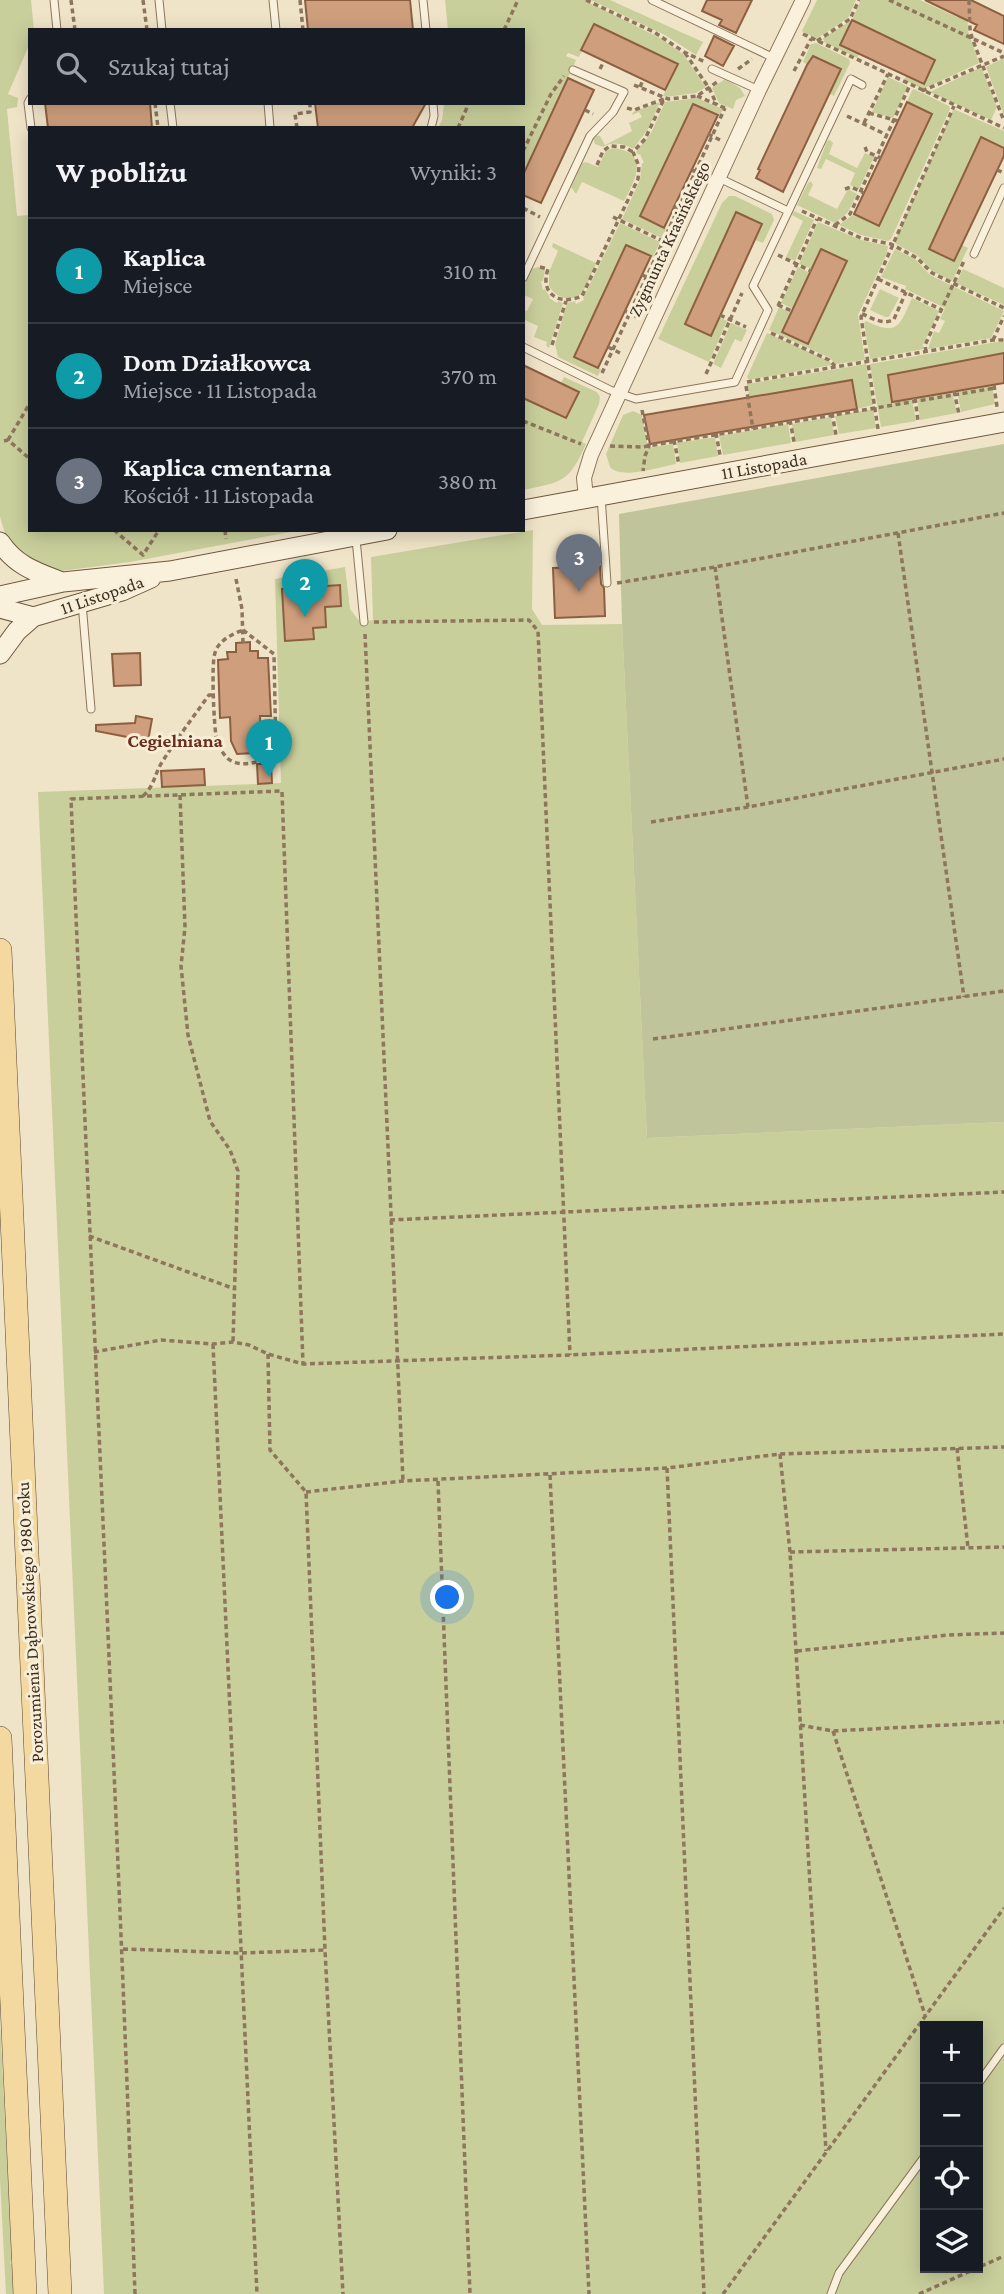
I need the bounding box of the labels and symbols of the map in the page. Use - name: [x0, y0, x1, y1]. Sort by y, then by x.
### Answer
- street label: Zygmunta Krasińskiego: [624, 158, 714, 320]
- street label: 11 Listopada: [720, 449, 808, 483]
- pin: 3: [556, 534, 602, 592]
- pin: 2: [282, 559, 328, 617]
- street label: 11 Listopada: [58, 571, 146, 619]
- pin: 1: [246, 719, 292, 777]
- district label: Cegielniana: [127, 730, 224, 751]
- street label: Porozumienia Dąbrowskiego 1980 roku: [13, 1481, 47, 1763]
- your location: [430, 1580, 464, 1614]

